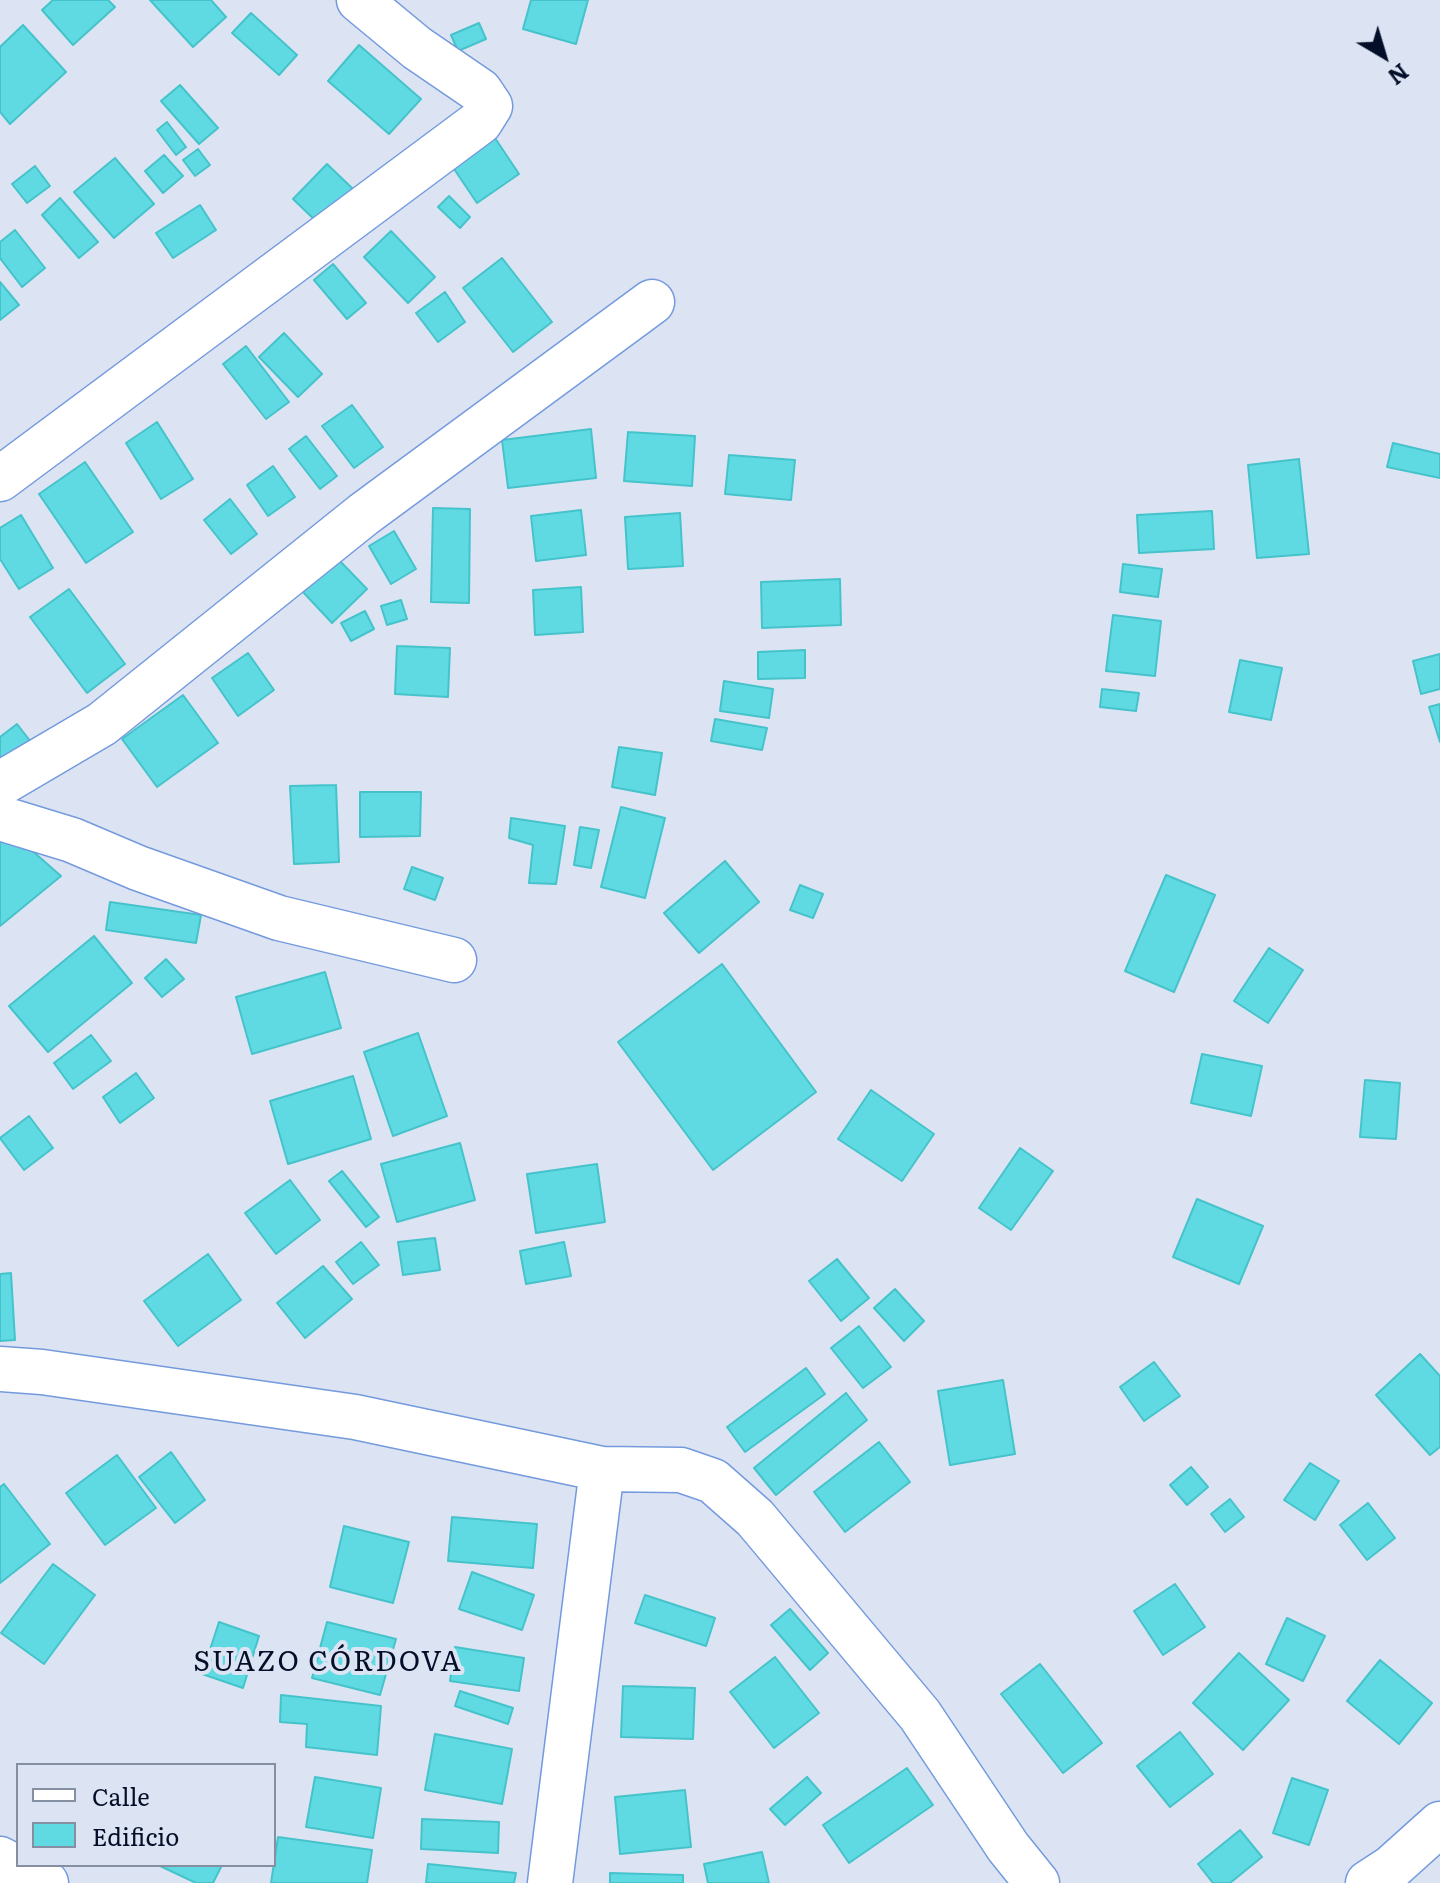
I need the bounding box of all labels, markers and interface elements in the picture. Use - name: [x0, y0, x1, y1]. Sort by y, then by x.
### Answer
- north arrow: [1344, 16, 1424, 96]
- text: N: [1382, 57, 1417, 94]
- district label: SUAZO CÓRDOVA: [193, 1646, 463, 1680]
- legend: [16, 1763, 276, 1867]
- text: Calle: [92, 1778, 150, 1813]
- text: Edificio: [92, 1818, 179, 1853]

